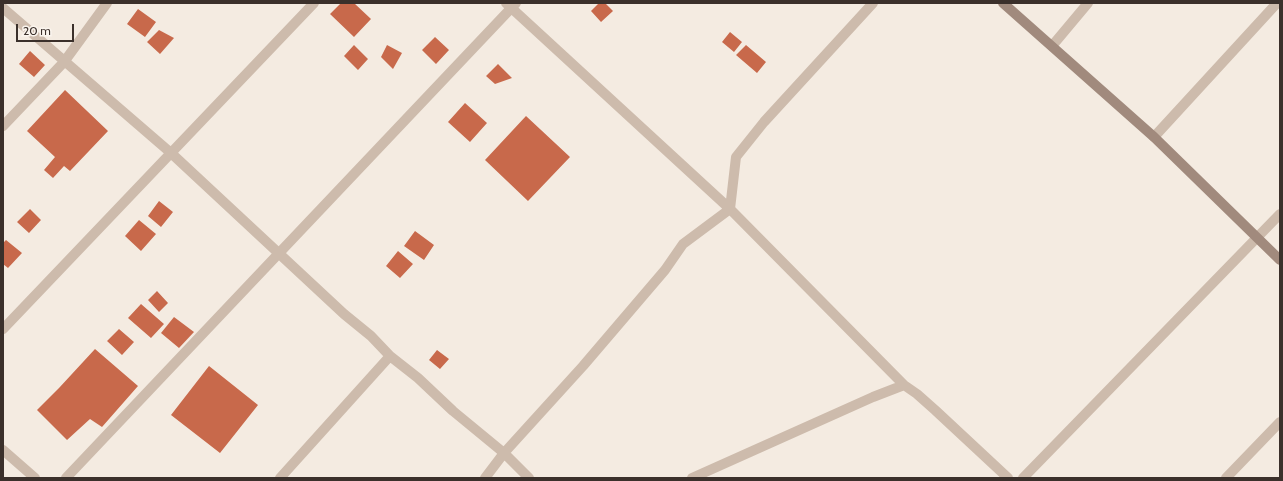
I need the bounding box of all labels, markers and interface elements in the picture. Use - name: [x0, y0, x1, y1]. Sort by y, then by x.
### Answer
- scale bar: [18, 16, 76, 42]
- text: 20 m: [23, 23, 51, 38]

